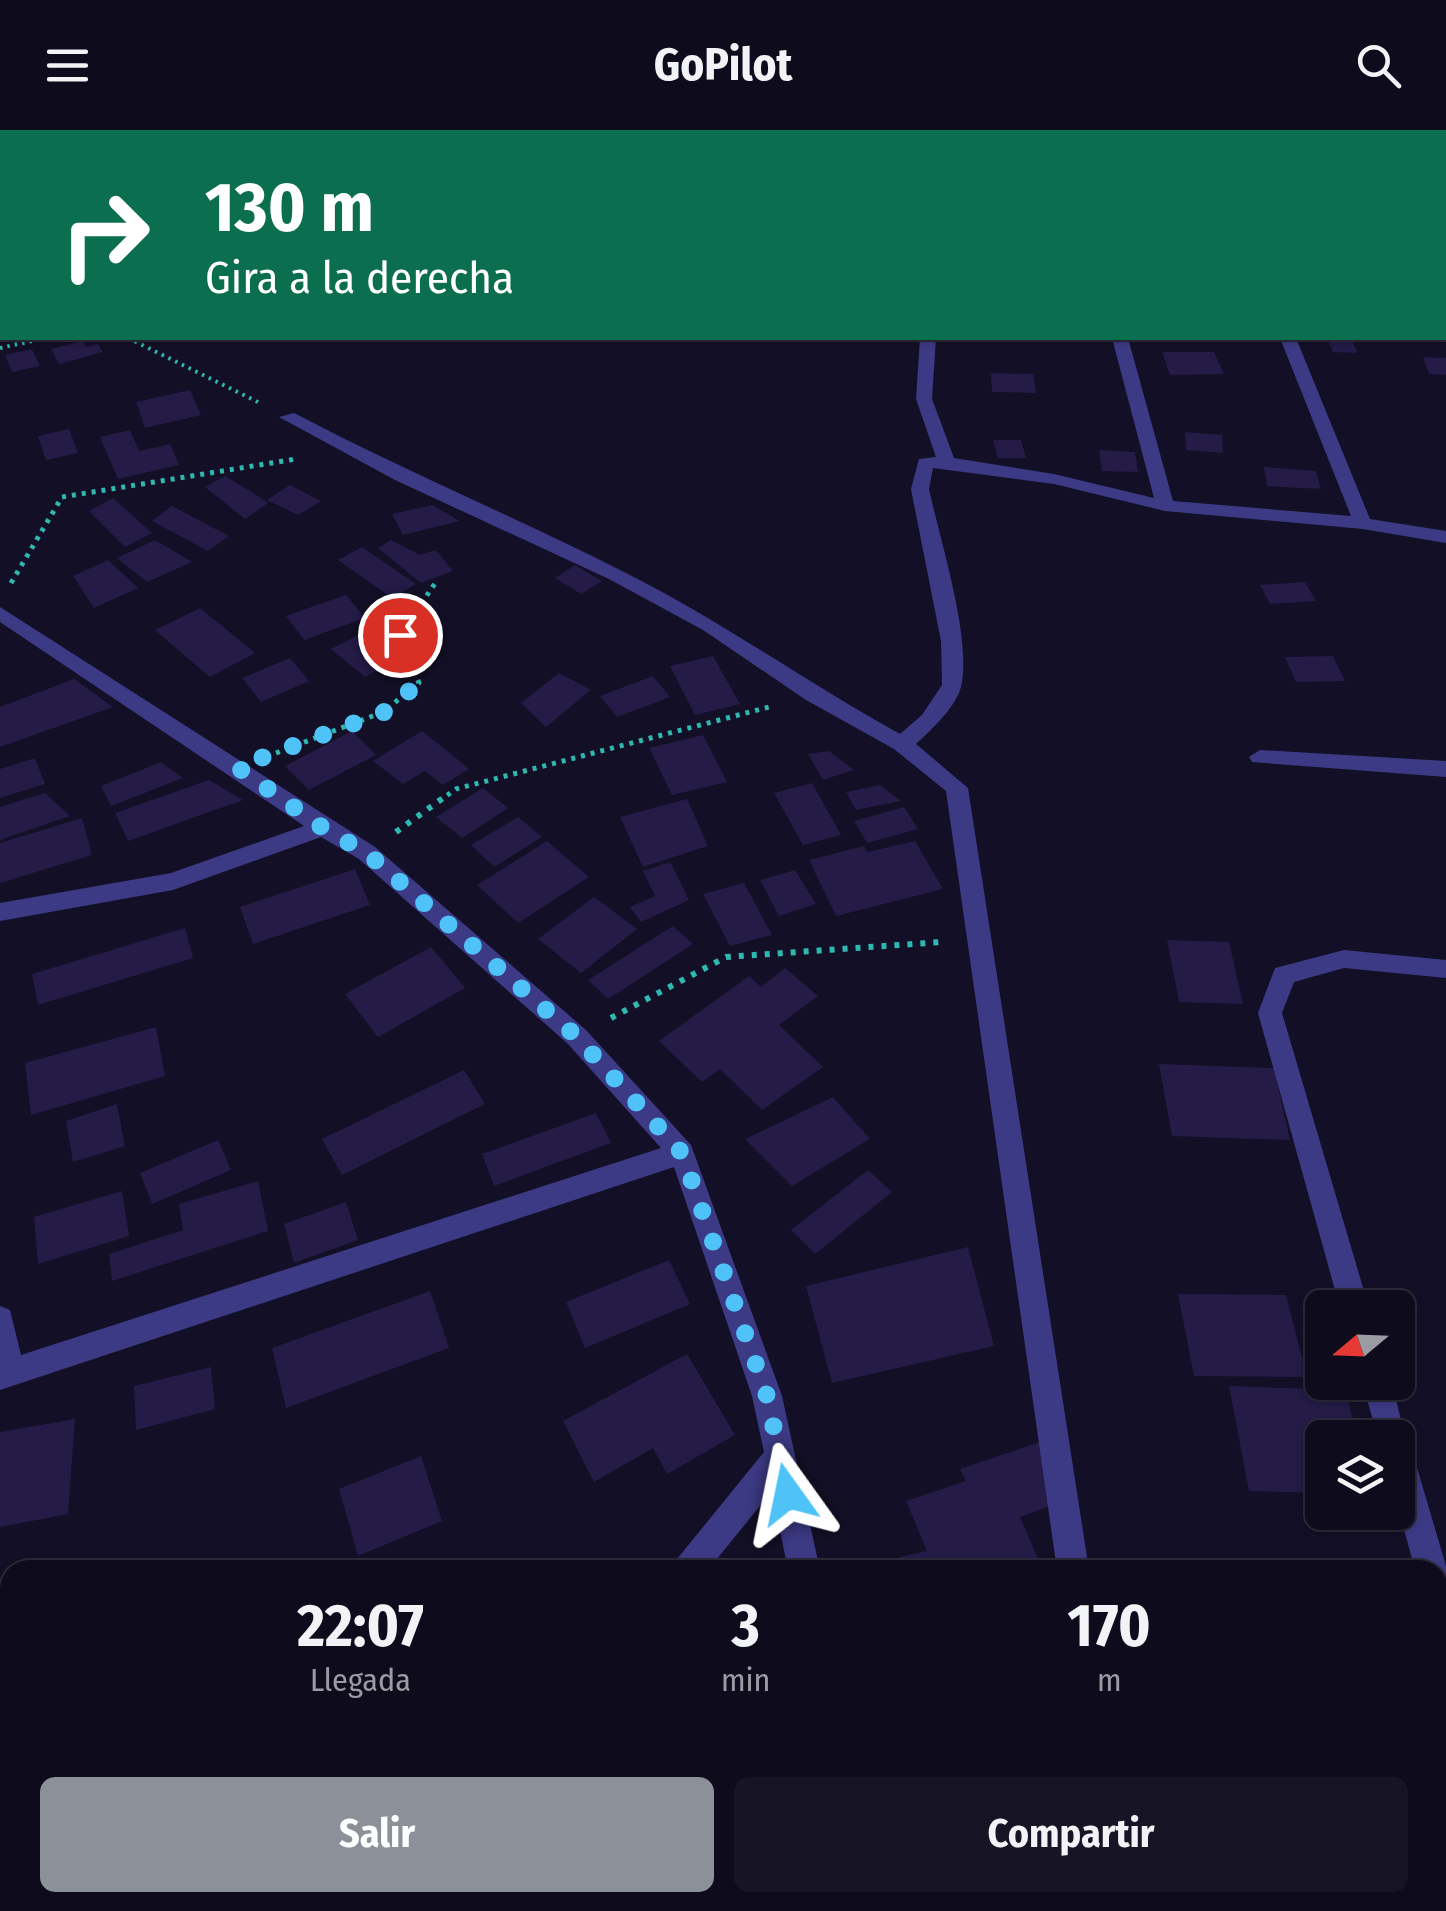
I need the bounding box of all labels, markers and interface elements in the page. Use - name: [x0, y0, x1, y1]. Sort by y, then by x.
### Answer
- icon: menu: [40, 38, 95, 93]
- text: GoPilot: [654, 38, 792, 92]
- icon: search: [1351, 38, 1406, 93]
- text: 130 m: [205, 166, 374, 250]
- icon: right: [40, 170, 170, 300]
- text: Gira a la derecha: [205, 251, 514, 305]
- pin: [358, 593, 443, 678]
- icon: arrive: [373, 608, 428, 663]
- north arrow: [1305, 1290, 1415, 1400]
- map controls: [1305, 1290, 1415, 1530]
- button: layers: [1305, 1420, 1415, 1530]
- position arrow: [736, 1442, 840, 1546]
- text: 22:07: [297, 1590, 424, 1662]
- text: 3: [731, 1590, 760, 1662]
- text: 170: [1068, 1590, 1151, 1662]
- text: Llegada: [310, 1661, 411, 1699]
- text: min: [721, 1661, 770, 1699]
- text: m: [1097, 1661, 1122, 1699]
- button: Salir: [40, 1777, 714, 1892]
- button: Compartir: [734, 1777, 1408, 1892]

